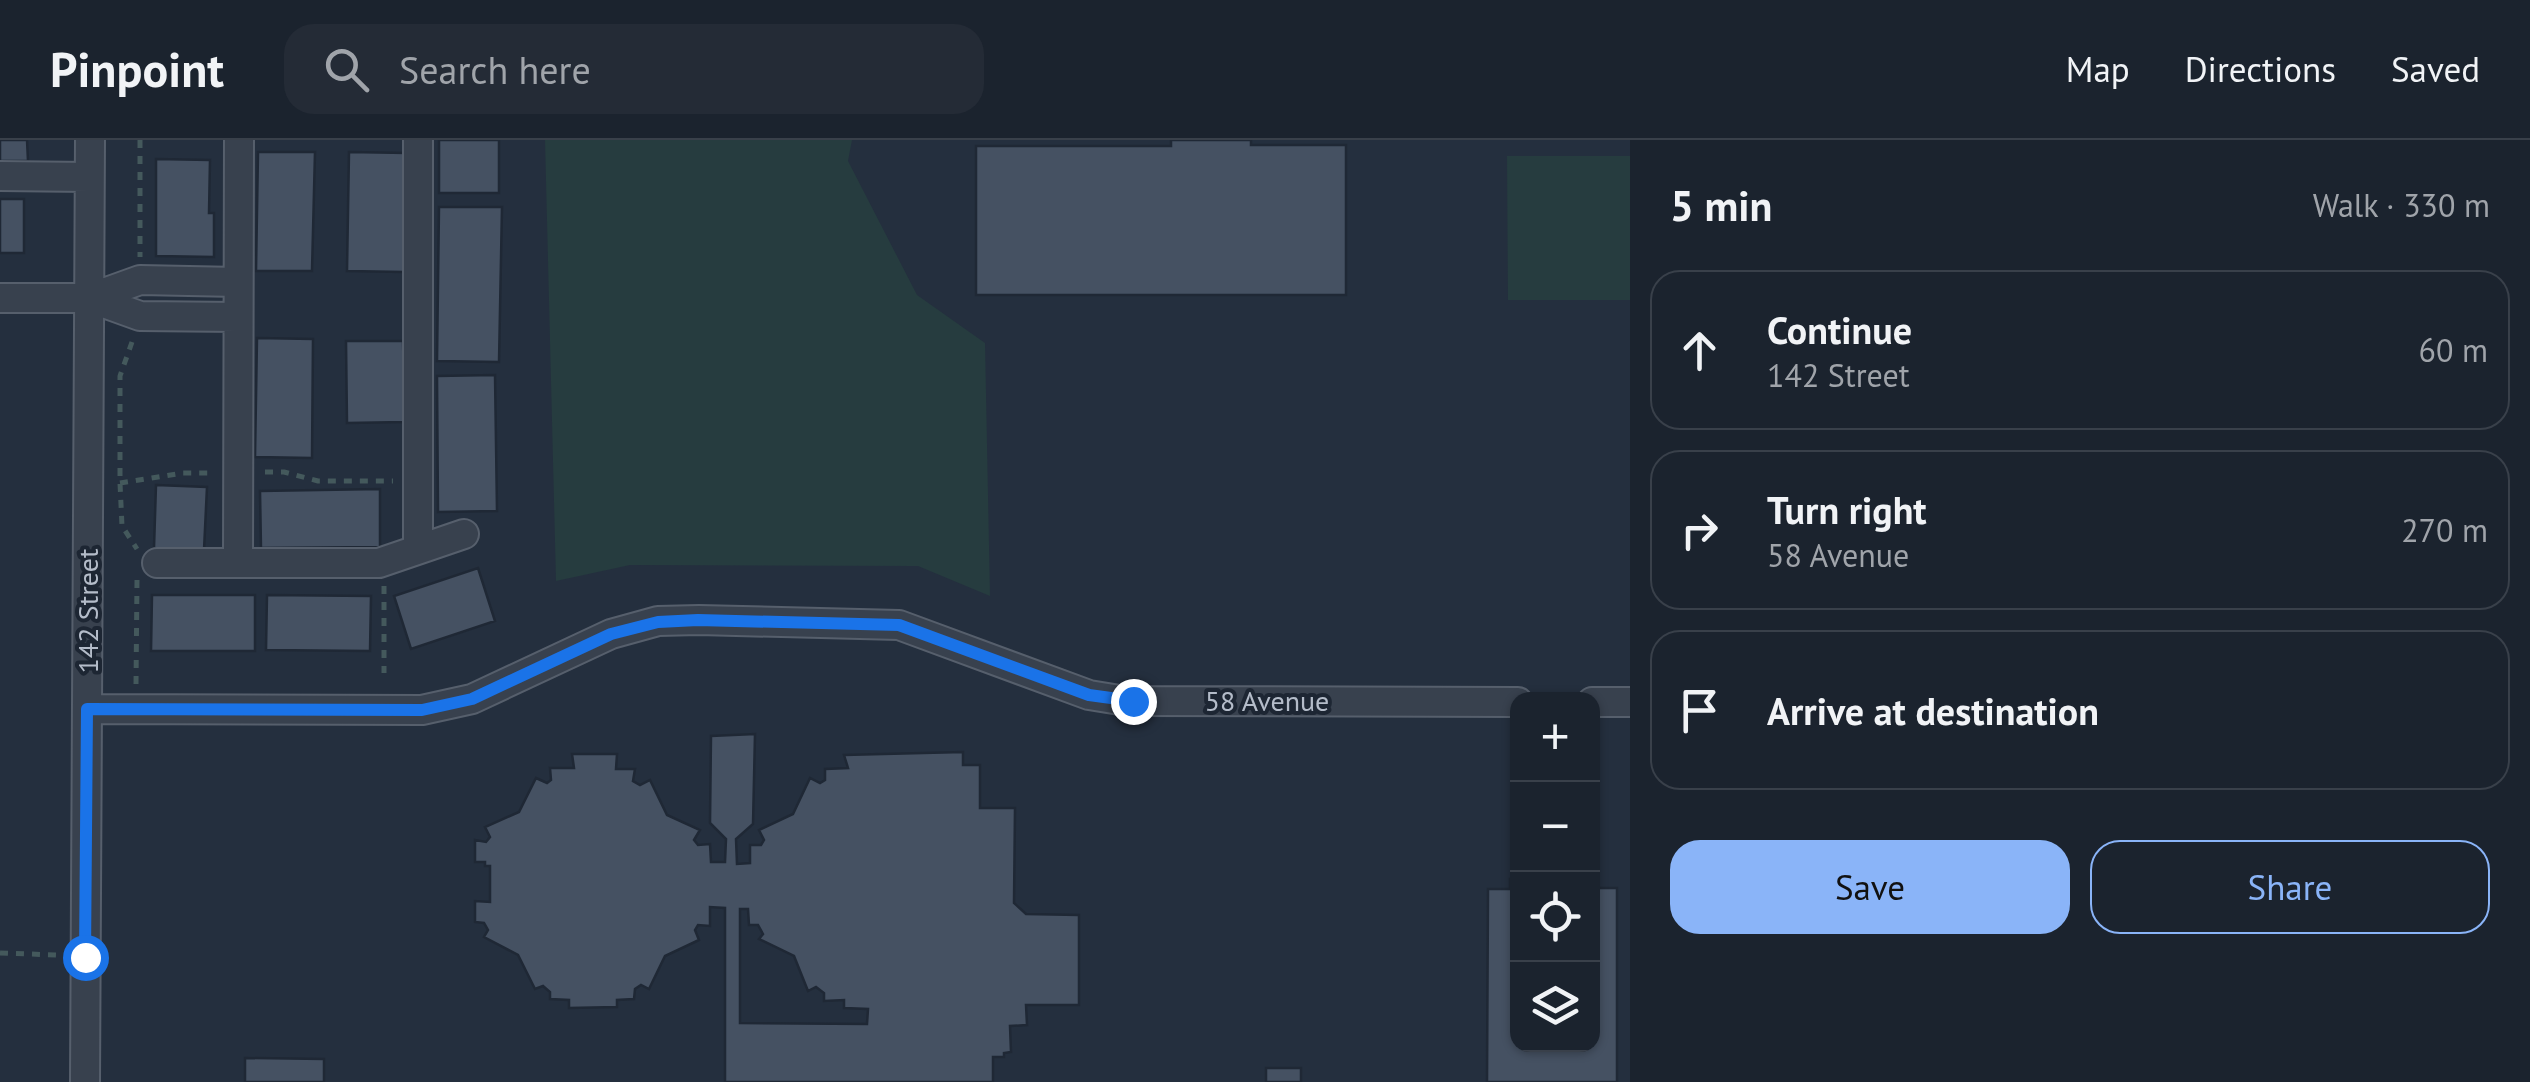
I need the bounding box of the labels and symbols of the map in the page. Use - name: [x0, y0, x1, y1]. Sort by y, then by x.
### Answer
- street label: 142 Street: [69, 548, 106, 673]
- route end: [1111, 679, 1157, 725]
- street label: 58 Avenue: [1205, 682, 1329, 719]
- route start: [63, 935, 109, 981]

